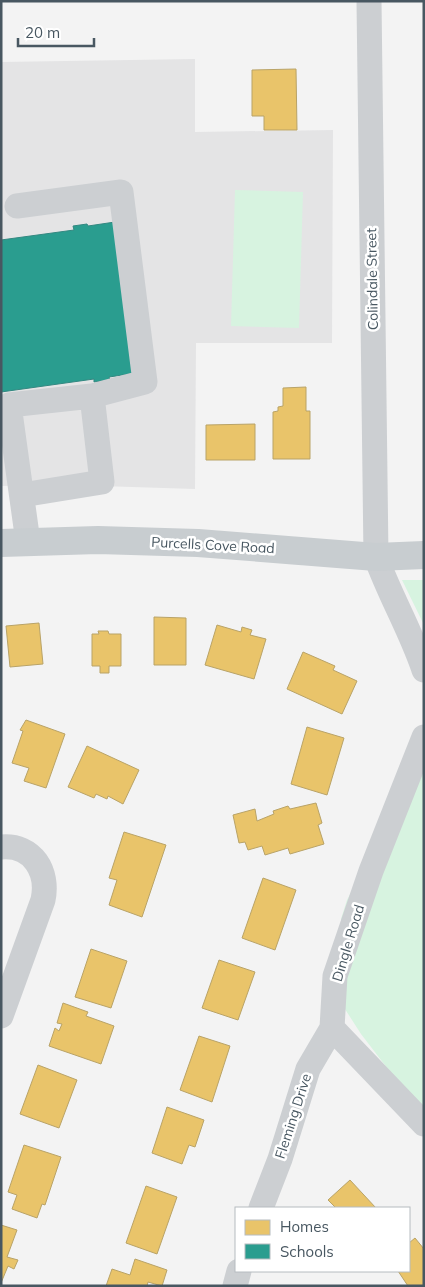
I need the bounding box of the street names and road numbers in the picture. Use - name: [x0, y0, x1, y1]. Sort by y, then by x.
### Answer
- street label: Colindale Street: [362, 228, 382, 330]
- street label: Purcells Cove Road: [151, 533, 275, 557]
- street label: Dingle Road: [328, 902, 368, 984]
- street label: Fleming Drive: [271, 1071, 315, 1161]

